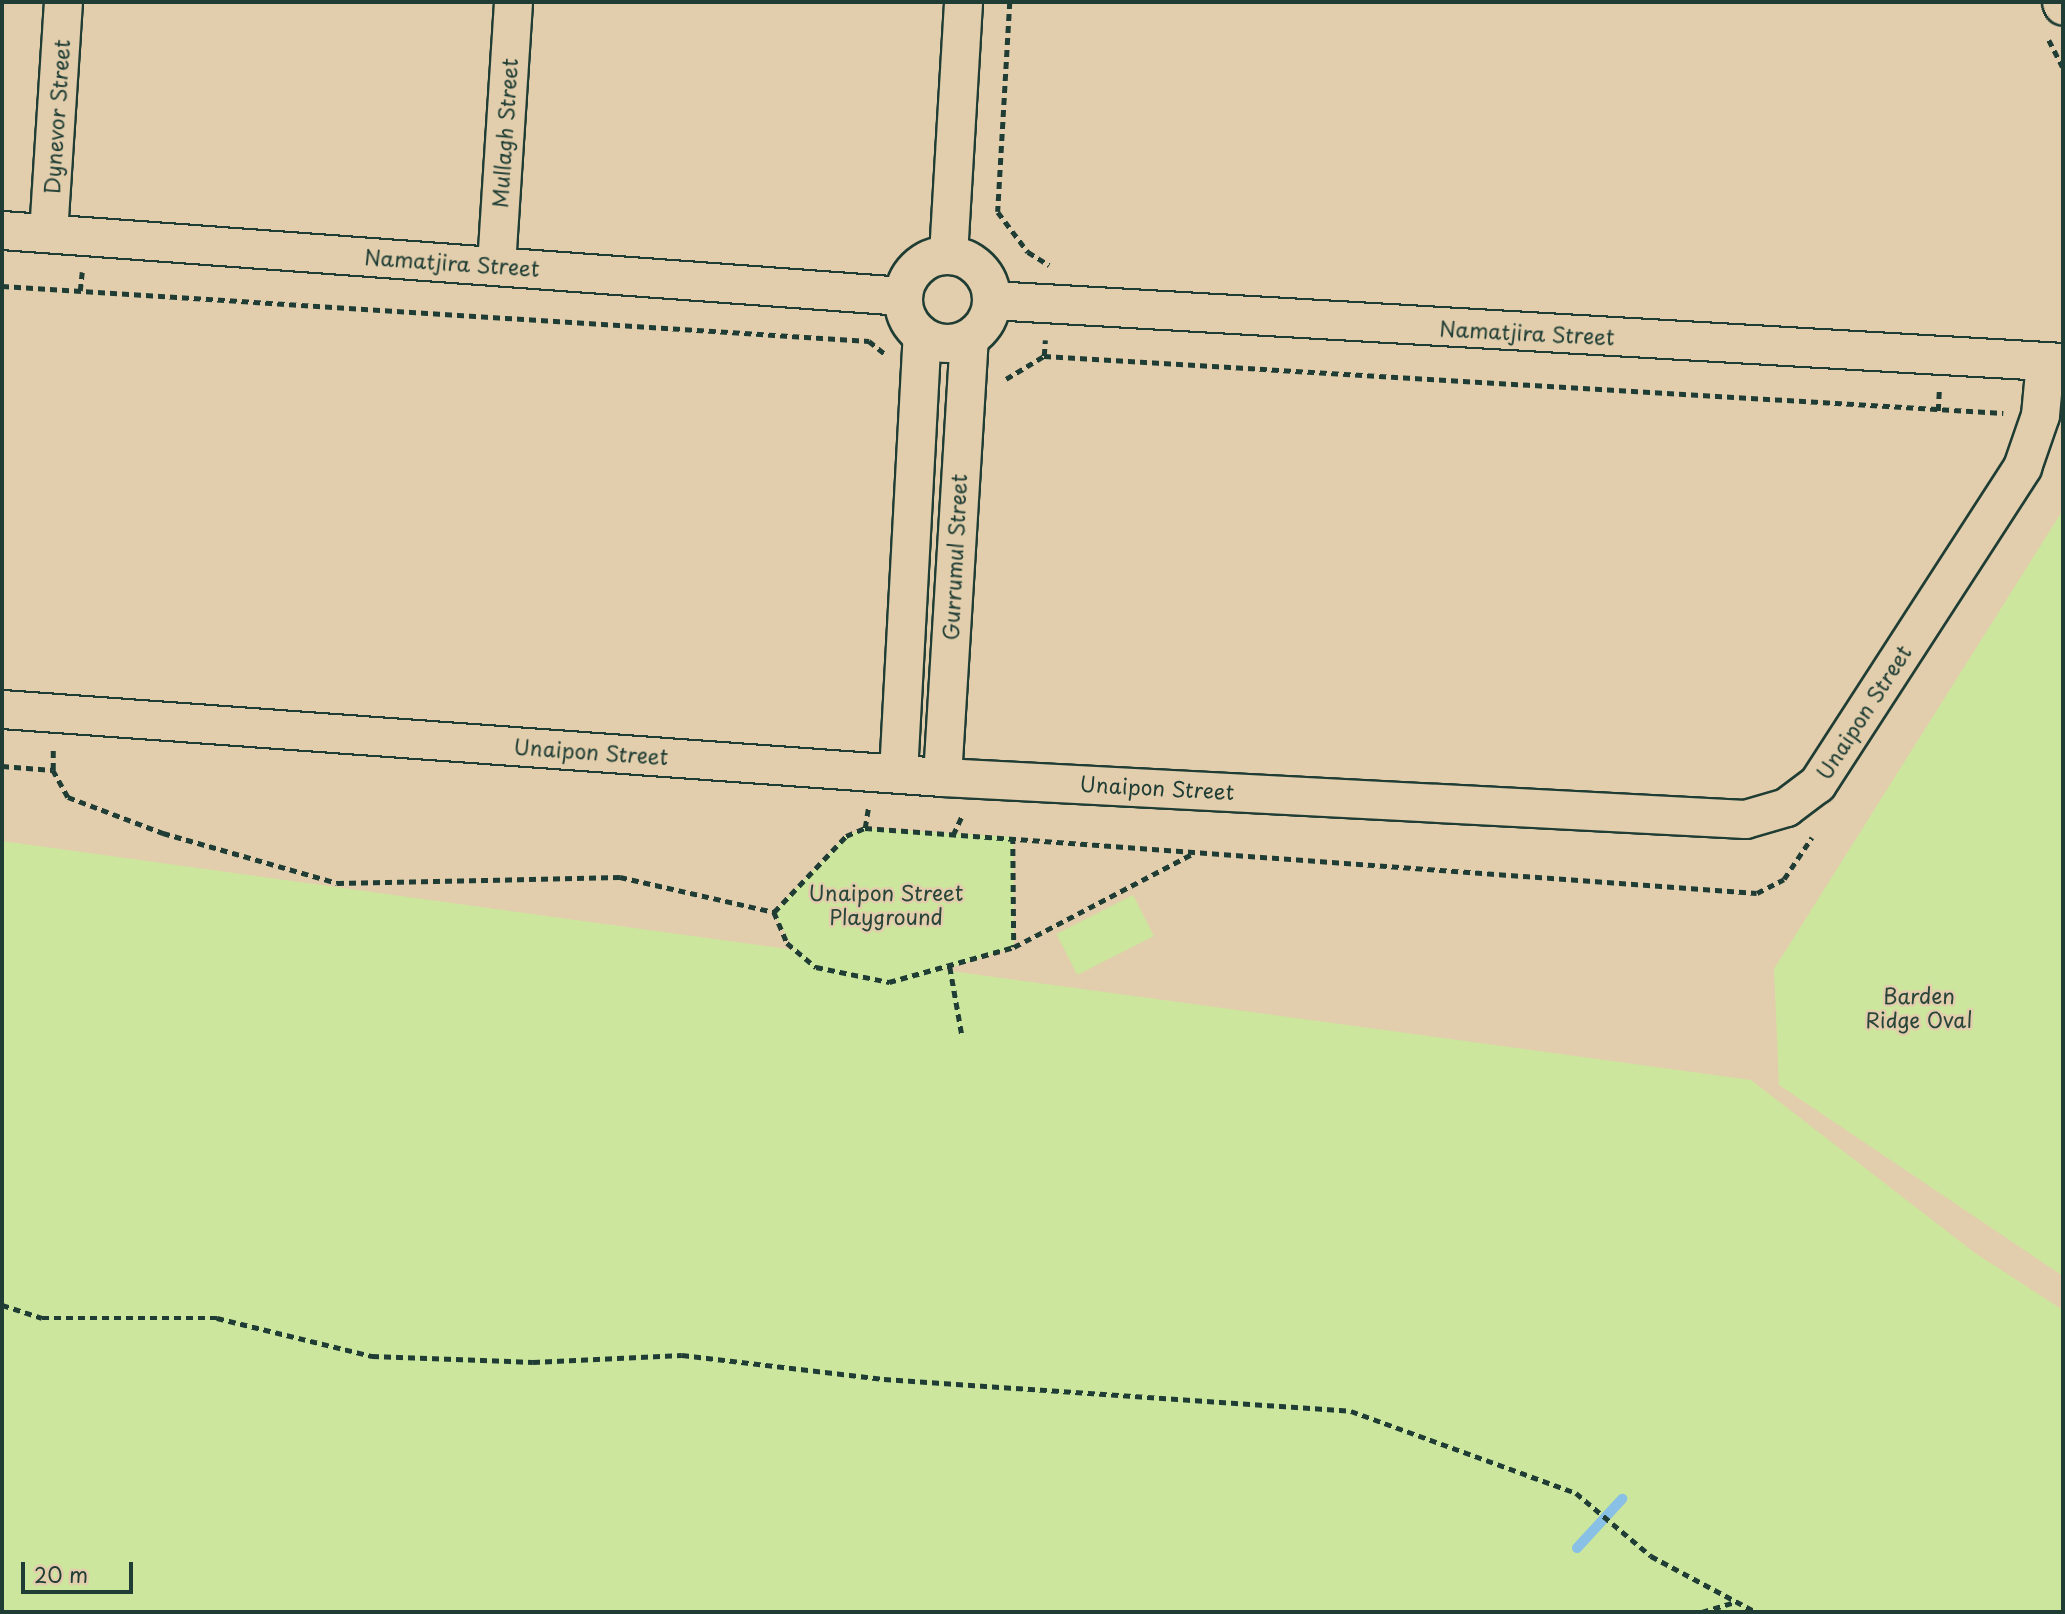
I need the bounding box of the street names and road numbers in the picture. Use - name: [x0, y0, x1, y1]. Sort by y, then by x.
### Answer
- street label: Dynevor Street: [38, 39, 74, 195]
- street label: Mullagh Street: [486, 57, 522, 209]
- street label: Namatjira Street: [364, 243, 540, 281]
- street label: Namatjira Street: [1439, 315, 1615, 349]
- street label: Gurrumul Street: [937, 473, 971, 641]
- street label: Unaipon Street: [1810, 640, 1916, 784]
- street label: Unaipon Street: [513, 733, 669, 769]
- street label: Unaipon Street: [1079, 770, 1235, 804]

